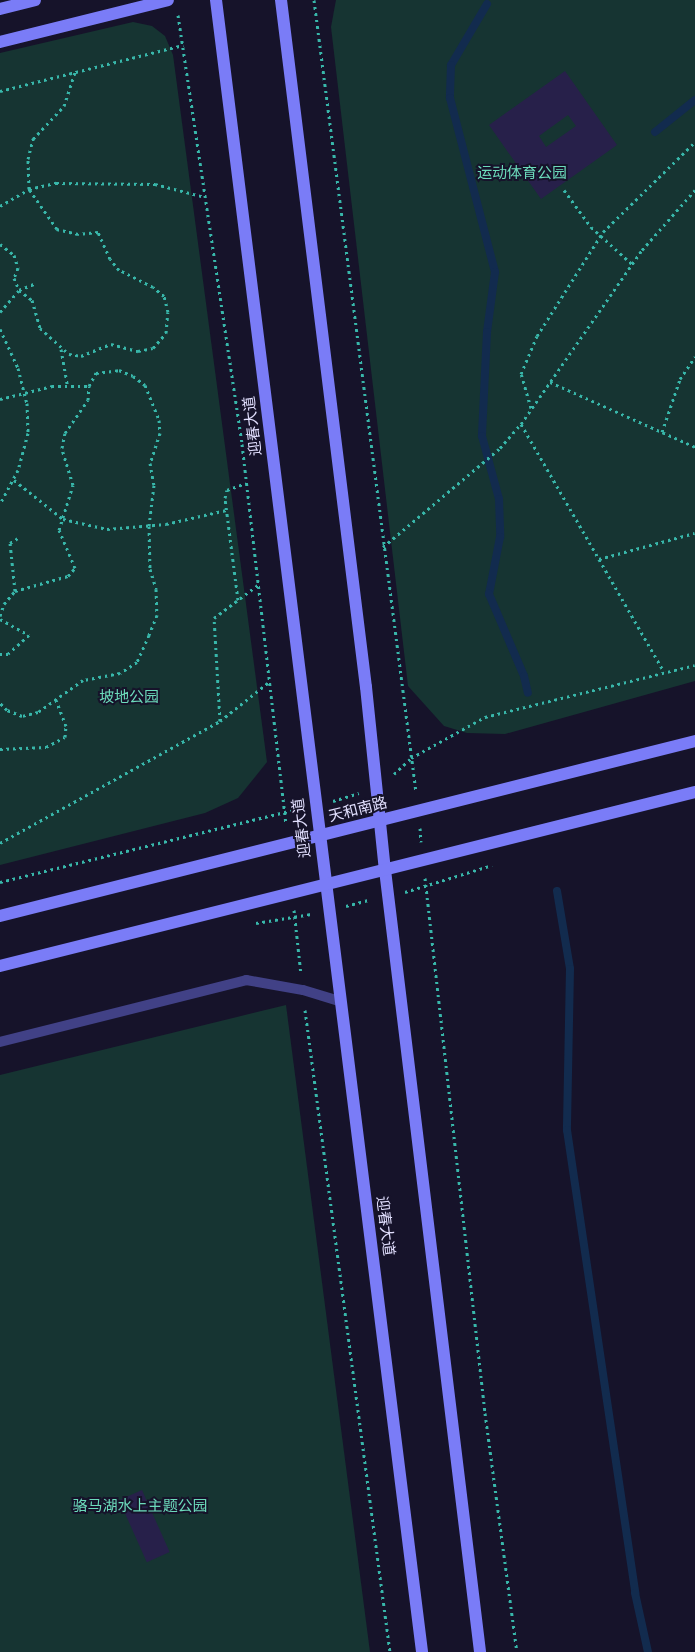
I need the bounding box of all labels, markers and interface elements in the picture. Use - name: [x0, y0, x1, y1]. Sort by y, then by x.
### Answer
- park label: 运动体育公园: [477, 165, 567, 183]
- street label: 迎春大道: [240, 395, 266, 457]
- park label: 坡地公园: [99, 689, 159, 707]
- street label: 天和南路: [327, 794, 389, 826]
- street label: 迎春大道: [289, 797, 315, 859]
- street label: 迎春大道: [372, 1195, 398, 1257]
- park label: 骆马湖水上主题公园: [73, 1498, 207, 1516]

